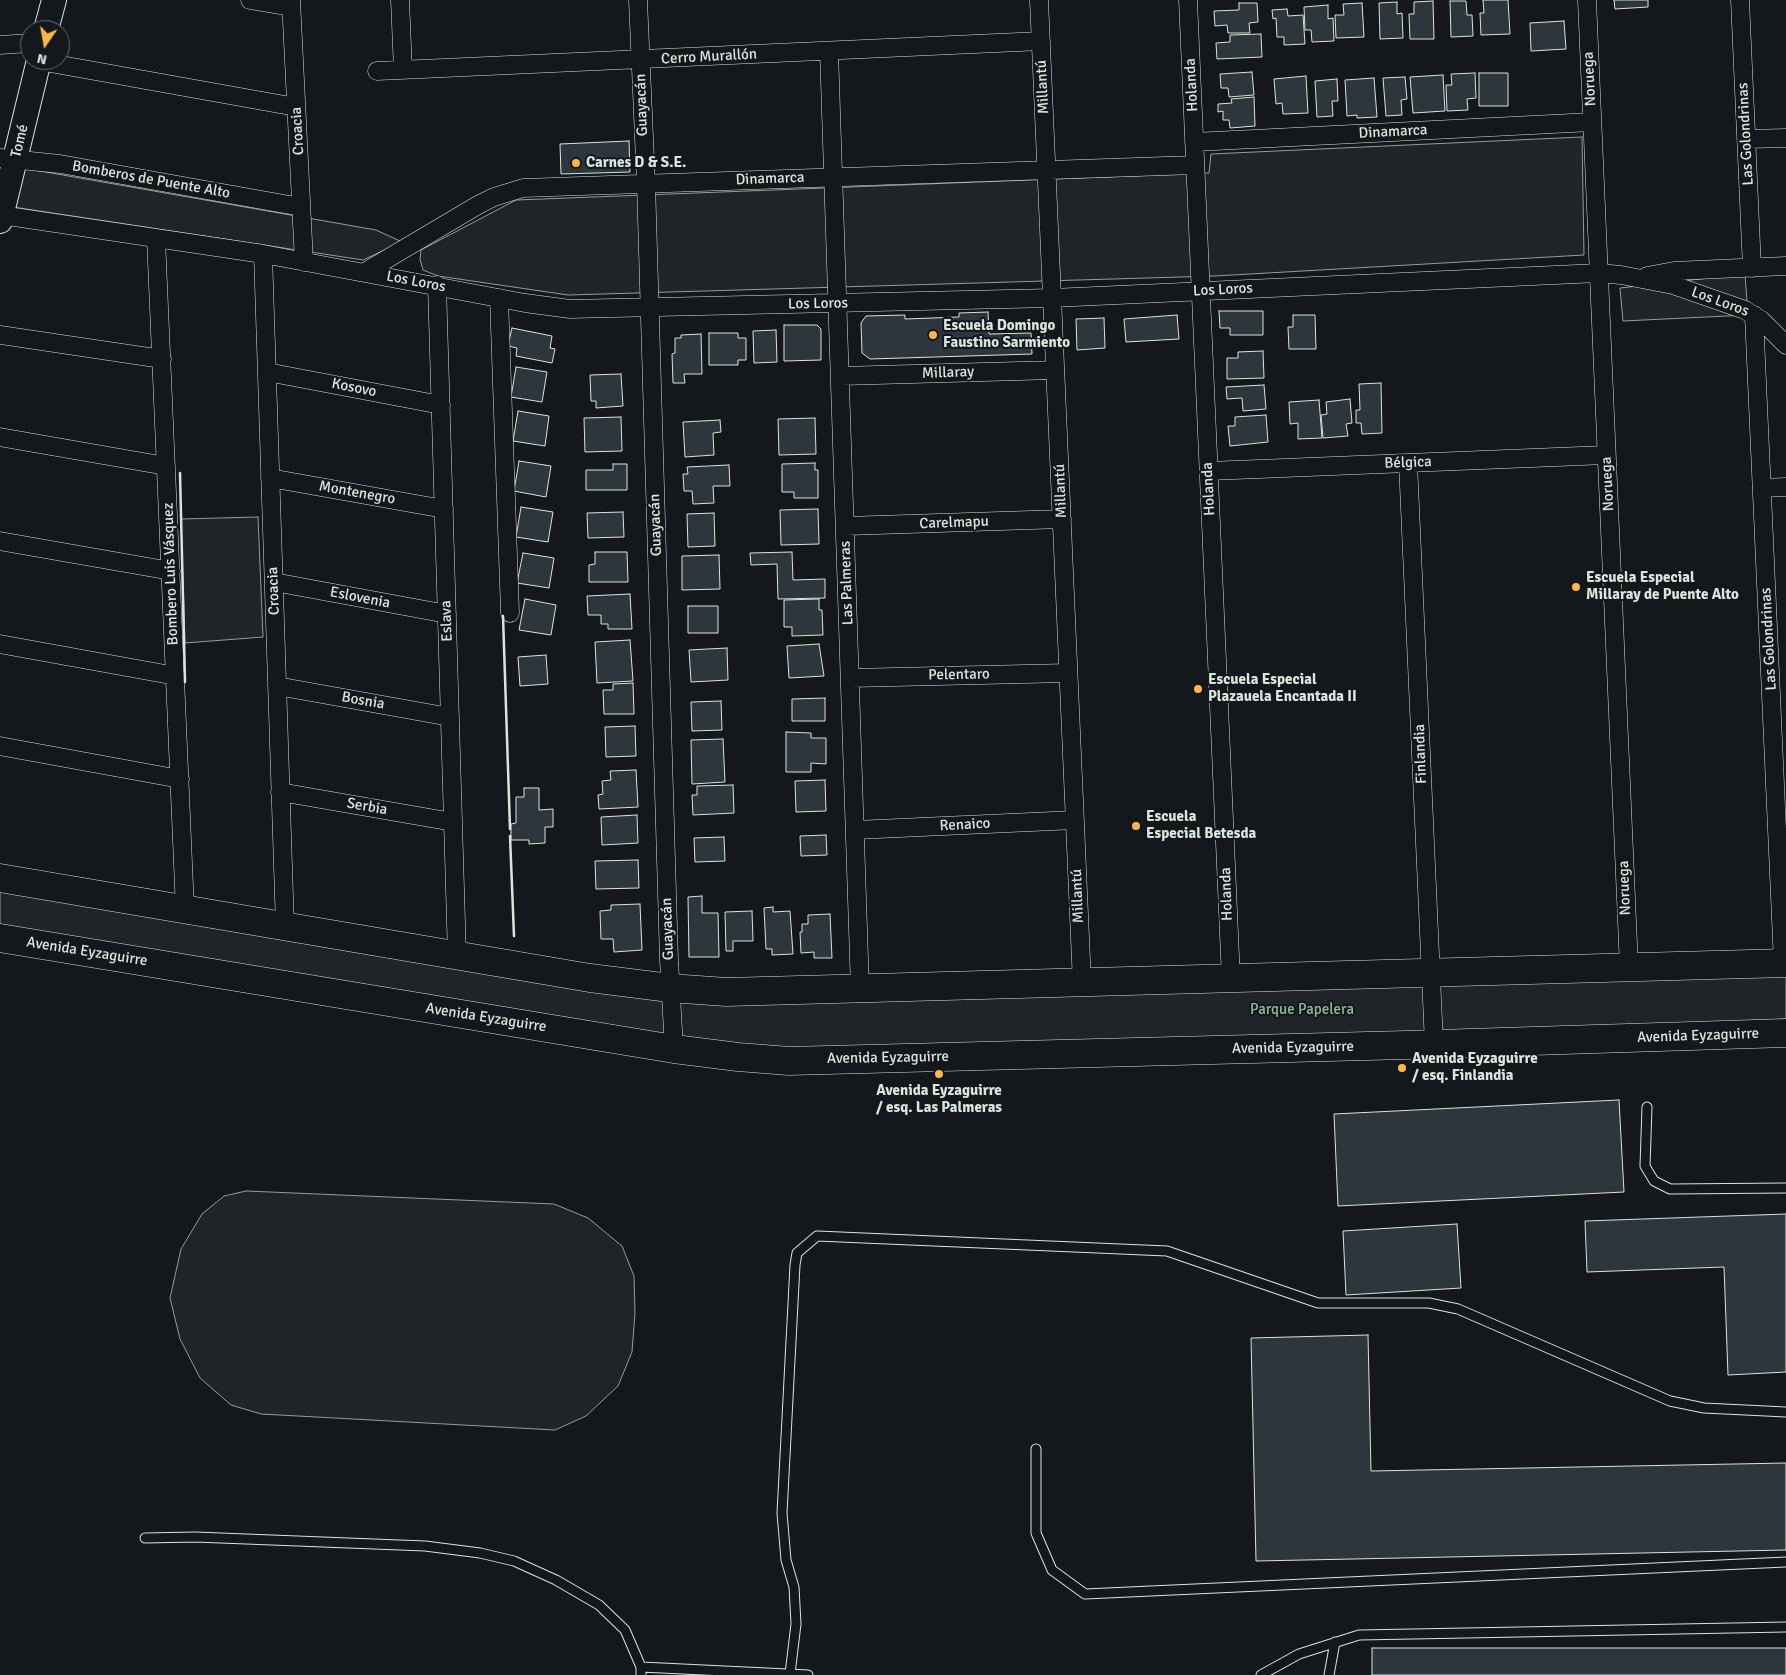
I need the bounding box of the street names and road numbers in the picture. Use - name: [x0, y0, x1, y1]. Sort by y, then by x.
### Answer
- street label: Cerro Murallón: [661, 45, 757, 69]
- street label: Noruega: [1580, 51, 1600, 107]
- street label: Holanda: [1182, 58, 1202, 112]
- street label: Millantú: [1033, 60, 1053, 114]
- street label: Guayacán: [632, 73, 652, 137]
- street label: Las Golondrinas: [1734, 82, 1758, 186]
- street label: Croacia: [288, 106, 308, 156]
- street label: Dinamarca: [1358, 121, 1428, 143]
- street label: Tomé: [7, 123, 33, 159]
- street label: Bomberos de Puente Alto: [71, 157, 231, 203]
- street label: Dinamarca: [735, 169, 805, 189]
- street label: Los Loros: [385, 267, 447, 297]
- street label: Los Loros: [1193, 279, 1253, 301]
- street label: Los Loros: [1689, 283, 1751, 321]
- street label: Los Loros: [788, 294, 848, 314]
- street label: Millaray: [922, 363, 974, 383]
- street label: Kosovo: [330, 375, 378, 401]
- street label: Bélgica: [1384, 453, 1432, 473]
- street label: Noruega: [1598, 456, 1618, 512]
- street label: Holanda: [1199, 462, 1219, 516]
- street label: Millantú: [1051, 464, 1071, 518]
- street label: Montenegro: [317, 477, 397, 509]
- street label: Guayacán: [646, 493, 666, 557]
- street label: Bombero Luis Vásquez: [160, 502, 182, 646]
- street label: Carelmapu: [919, 513, 989, 533]
- street label: Las Palmeras: [837, 541, 857, 625]
- street label: Croacia: [264, 566, 284, 616]
- street label: Eslovenia: [328, 583, 392, 613]
- street label: Las Golondrinas: [1757, 587, 1781, 691]
- street label: Eslava: [437, 600, 457, 642]
- street label: Pelentaro: [928, 665, 990, 685]
- street label: Bosnia: [340, 688, 386, 714]
- street label: Finlandia: [1411, 724, 1431, 784]
- street label: Serbia: [345, 795, 389, 819]
- street label: Renaico: [939, 815, 991, 835]
- street label: Noruega: [1615, 860, 1635, 916]
- street label: Holanda: [1217, 867, 1237, 921]
- street label: Millantú: [1068, 869, 1088, 923]
- street label: Guayacán: [658, 897, 678, 961]
- street label: Avenida Eyzaguirre: [25, 934, 149, 970]
- street label: Avenida Eyzaguirre: [424, 1000, 548, 1036]
- street label: Avenida Eyzaguirre: [1637, 1025, 1759, 1047]
- street label: Avenida Eyzaguirre: [1232, 1038, 1354, 1058]
- street label: Avenida Eyzaguirre: [827, 1048, 949, 1068]

